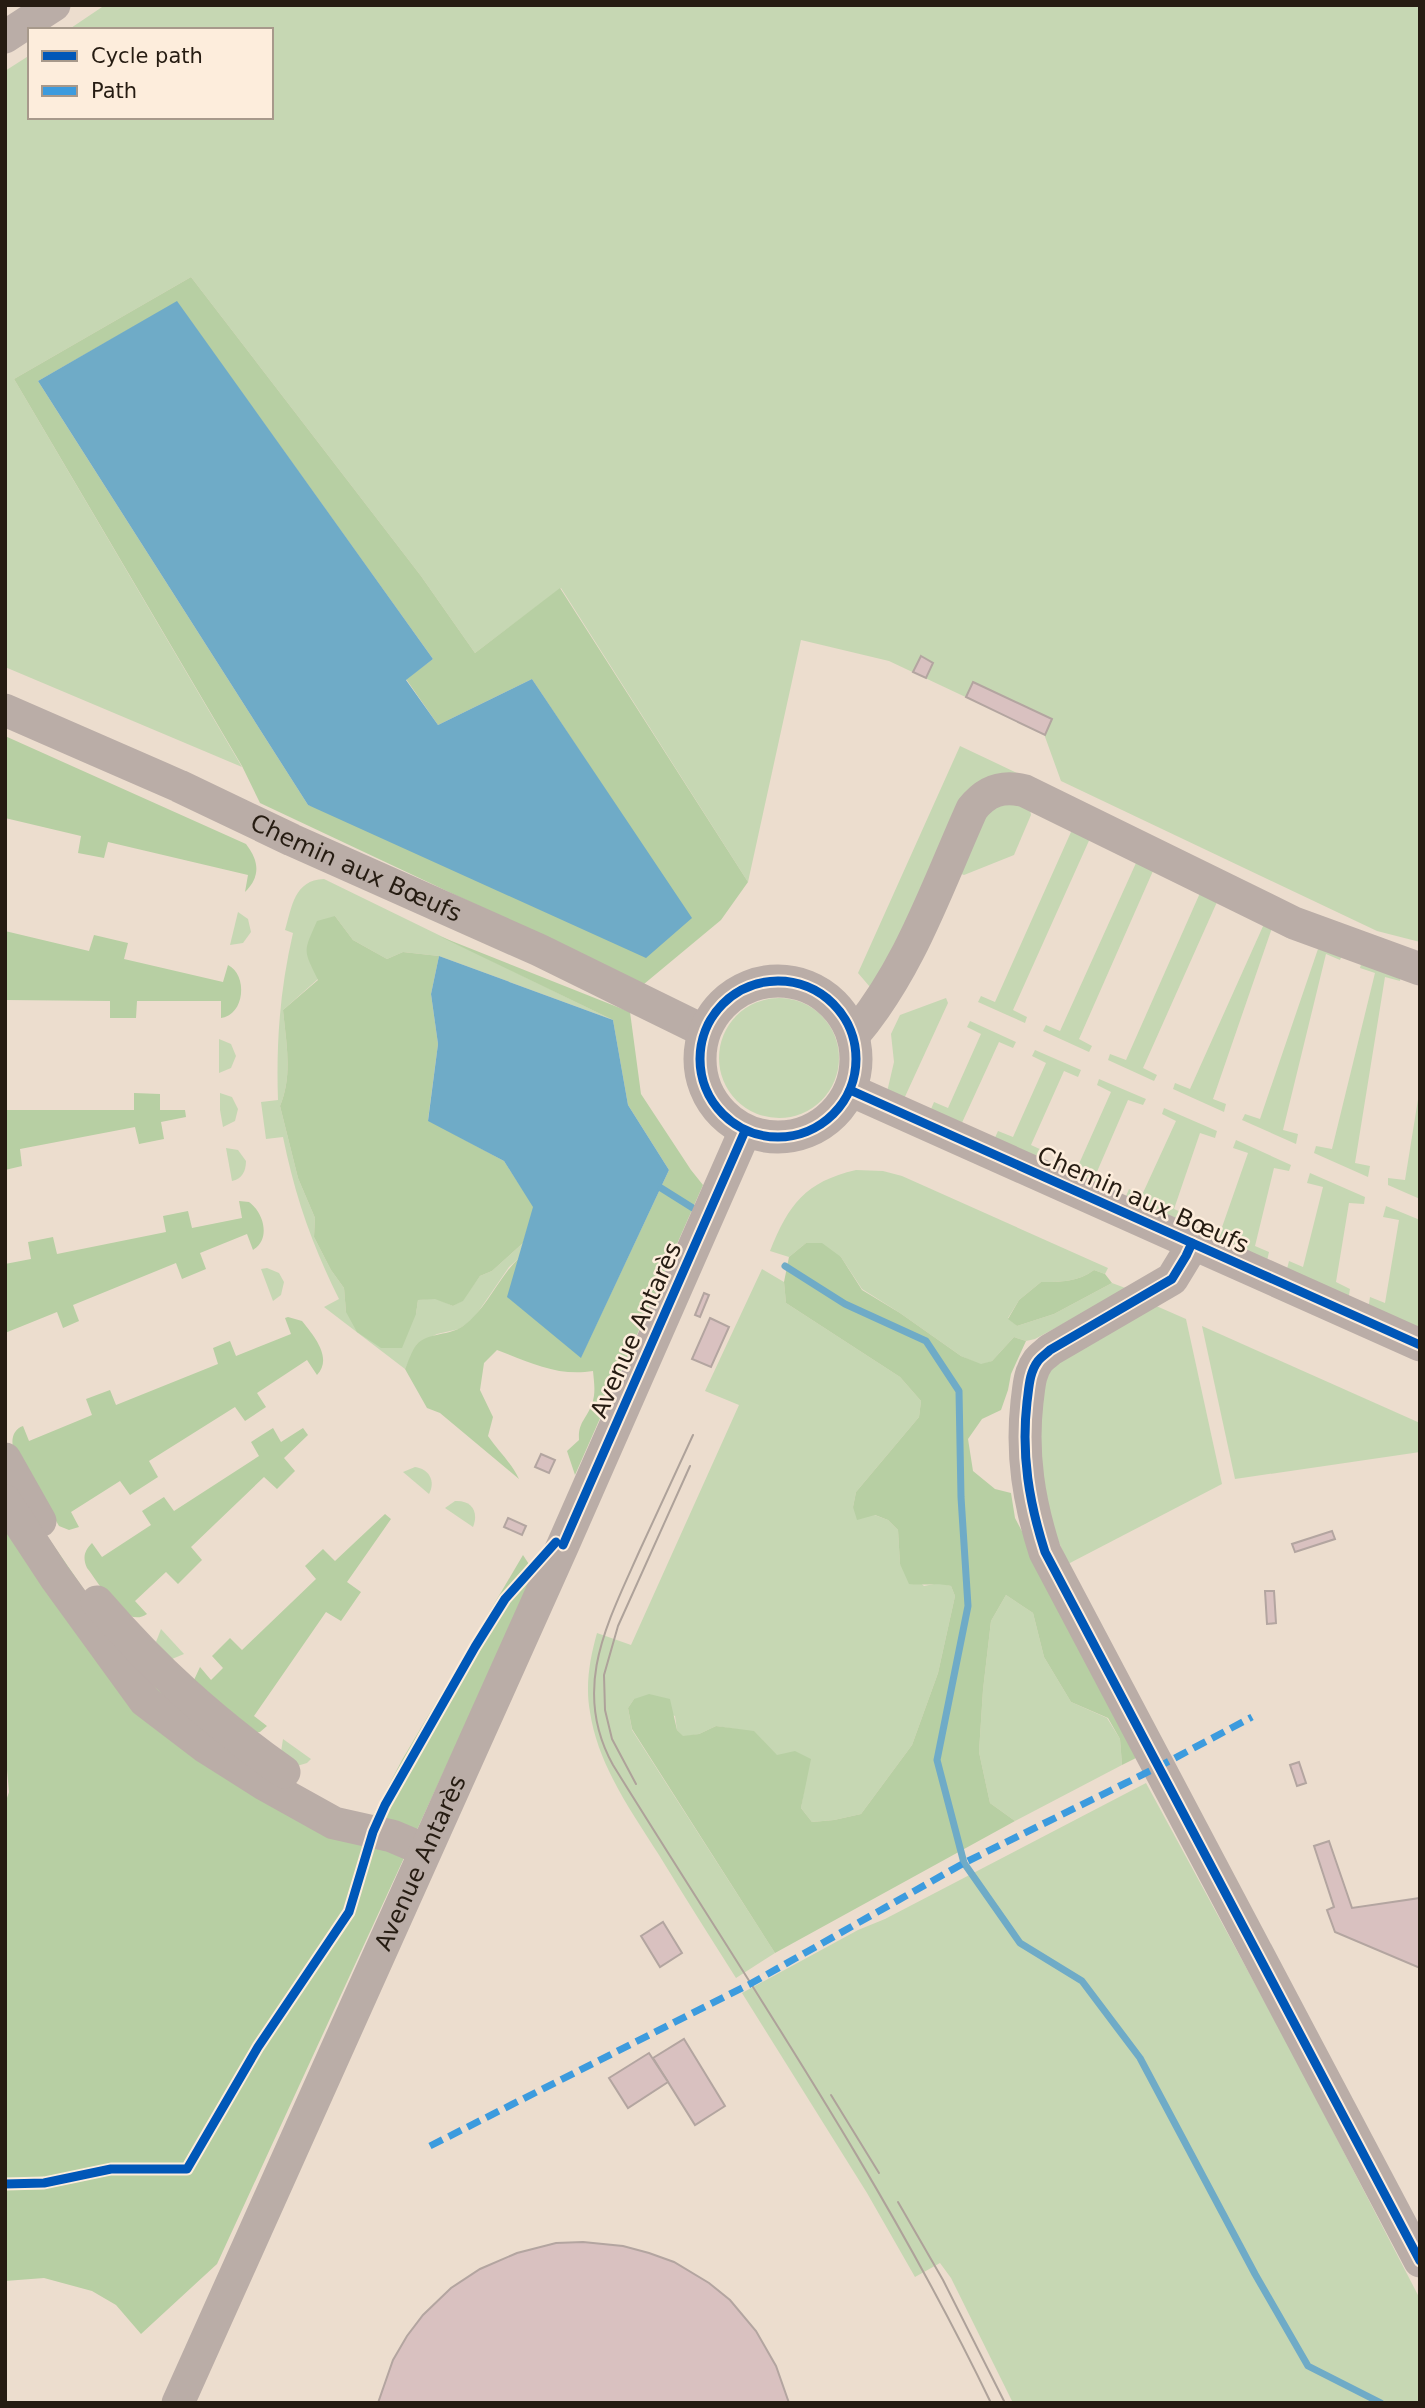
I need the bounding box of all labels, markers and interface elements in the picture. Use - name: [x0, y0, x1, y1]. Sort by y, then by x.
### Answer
- legend: [28, 28, 273, 119]
- text: Cycle path: [91, 44, 203, 68]
- text: Path: [91, 79, 137, 103]
- street label: Chemin aux Bœufs: [246, 808, 466, 928]
- street label: Chemin aux Bœufs: [1033, 1141, 1253, 1259]
- street label: Avenue Antarès: [585, 1238, 687, 1422]
- street label: Avenue Antarès: [369, 1771, 472, 1955]

